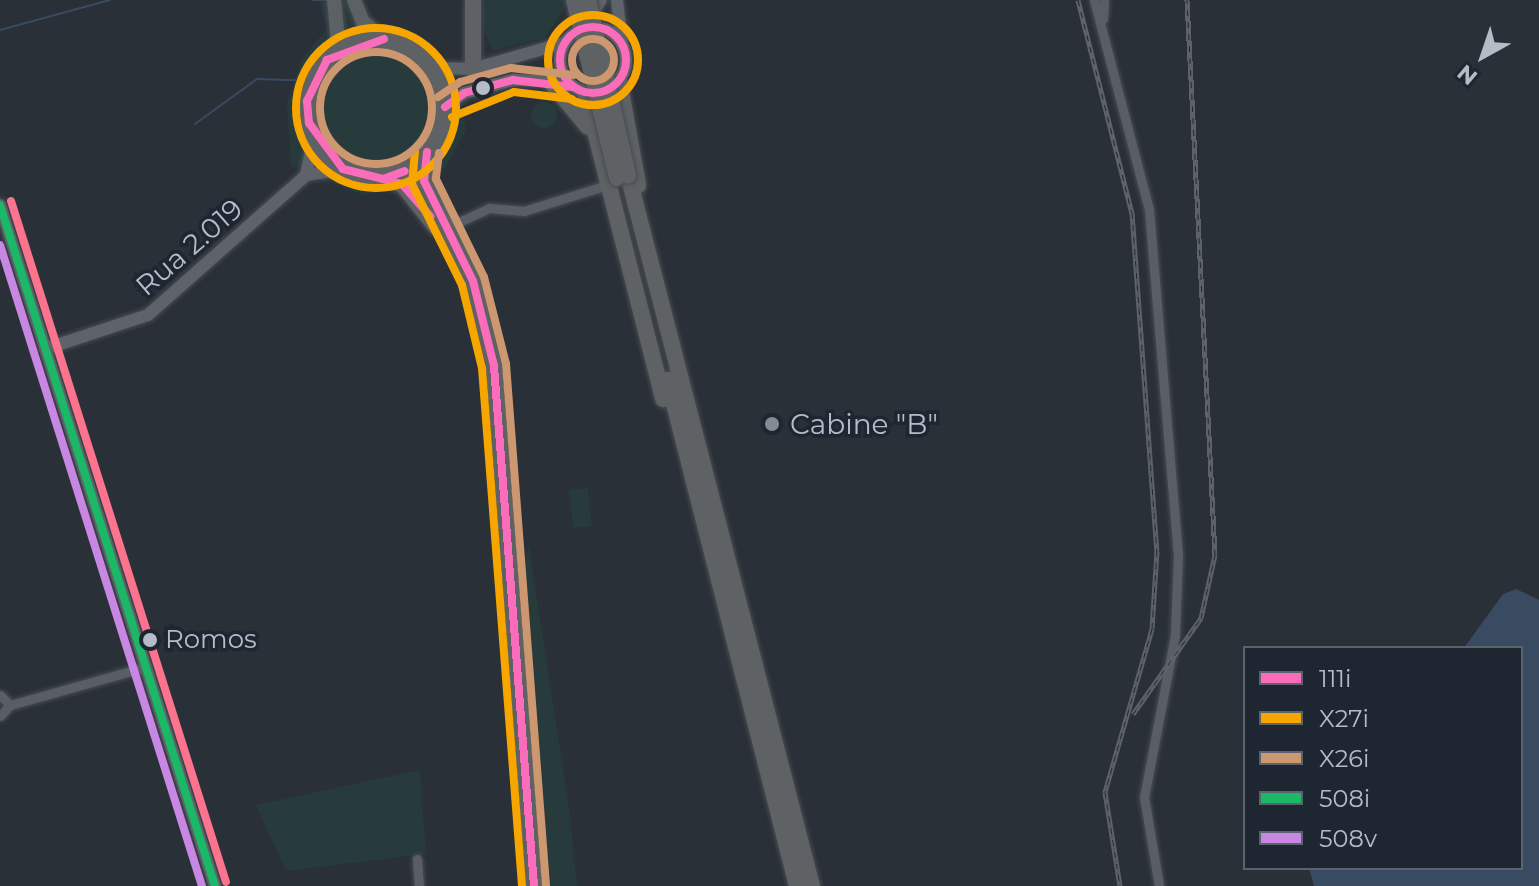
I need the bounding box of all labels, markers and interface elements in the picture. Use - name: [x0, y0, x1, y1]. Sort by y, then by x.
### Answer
- north arrow: [1443, 16, 1523, 96]
- text: N: [1452, 59, 1483, 91]
- unlabelled marker: [475, 80, 491, 96]
- street label: Rua 2.019: [129, 192, 249, 302]
- place label: Cabine "B": [790, 407, 938, 441]
- marker: Cabine "B": [761, 413, 783, 435]
- place label: Romos: [165, 624, 257, 656]
- marker: Romos: [142, 632, 158, 648]
- legend: [1243, 646, 1523, 870]
- text: 111i: [1319, 664, 1351, 693]
- text: X27i: [1319, 704, 1369, 733]
- text: X26i: [1319, 744, 1369, 773]
- text: 508i: [1319, 784, 1370, 813]
- text: 508v: [1319, 824, 1377, 853]

